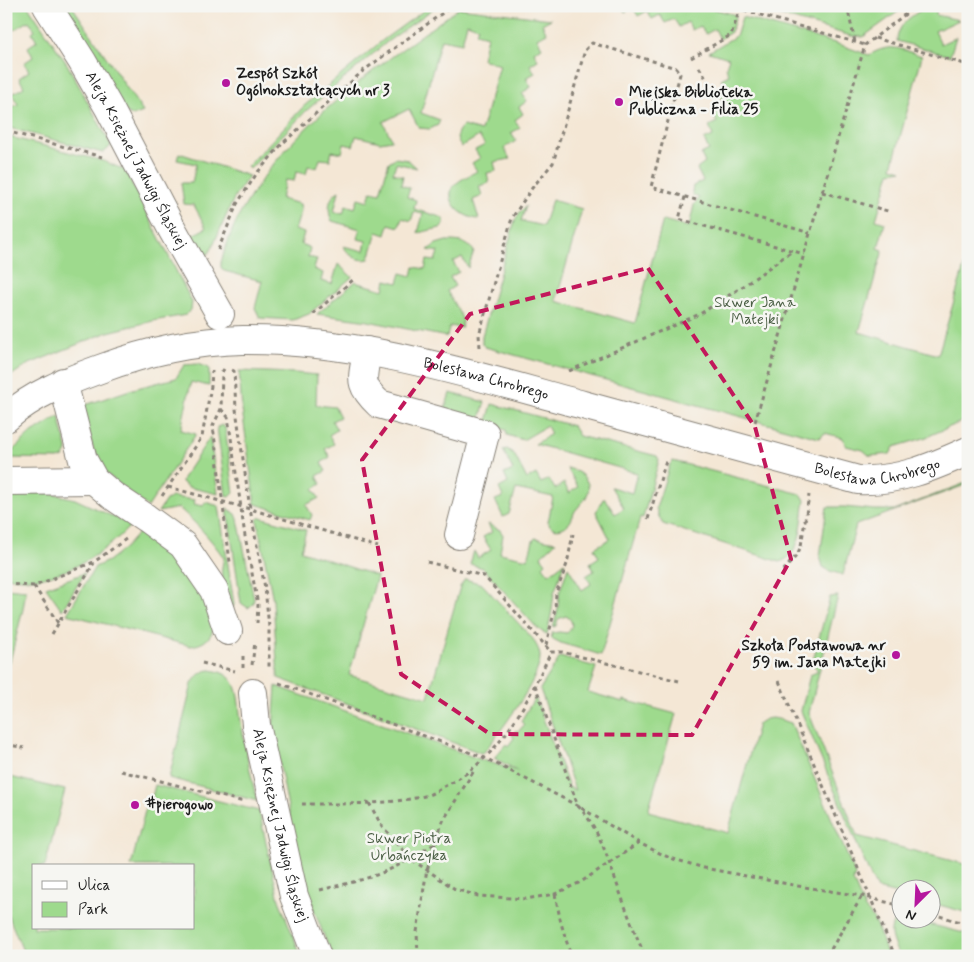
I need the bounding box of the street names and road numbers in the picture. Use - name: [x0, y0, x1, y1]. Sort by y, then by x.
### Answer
- street label: Aleja Księżnej Jadwigi Śląskiej: [80, 68, 191, 253]
- street label: Bolesława Chrobrego: [421, 353, 551, 405]
- street label: Bolesława Chrobrego: [812, 454, 943, 490]
- street label: Aleja Księżnej Jadwigi Śląskiej: [247, 726, 313, 925]

